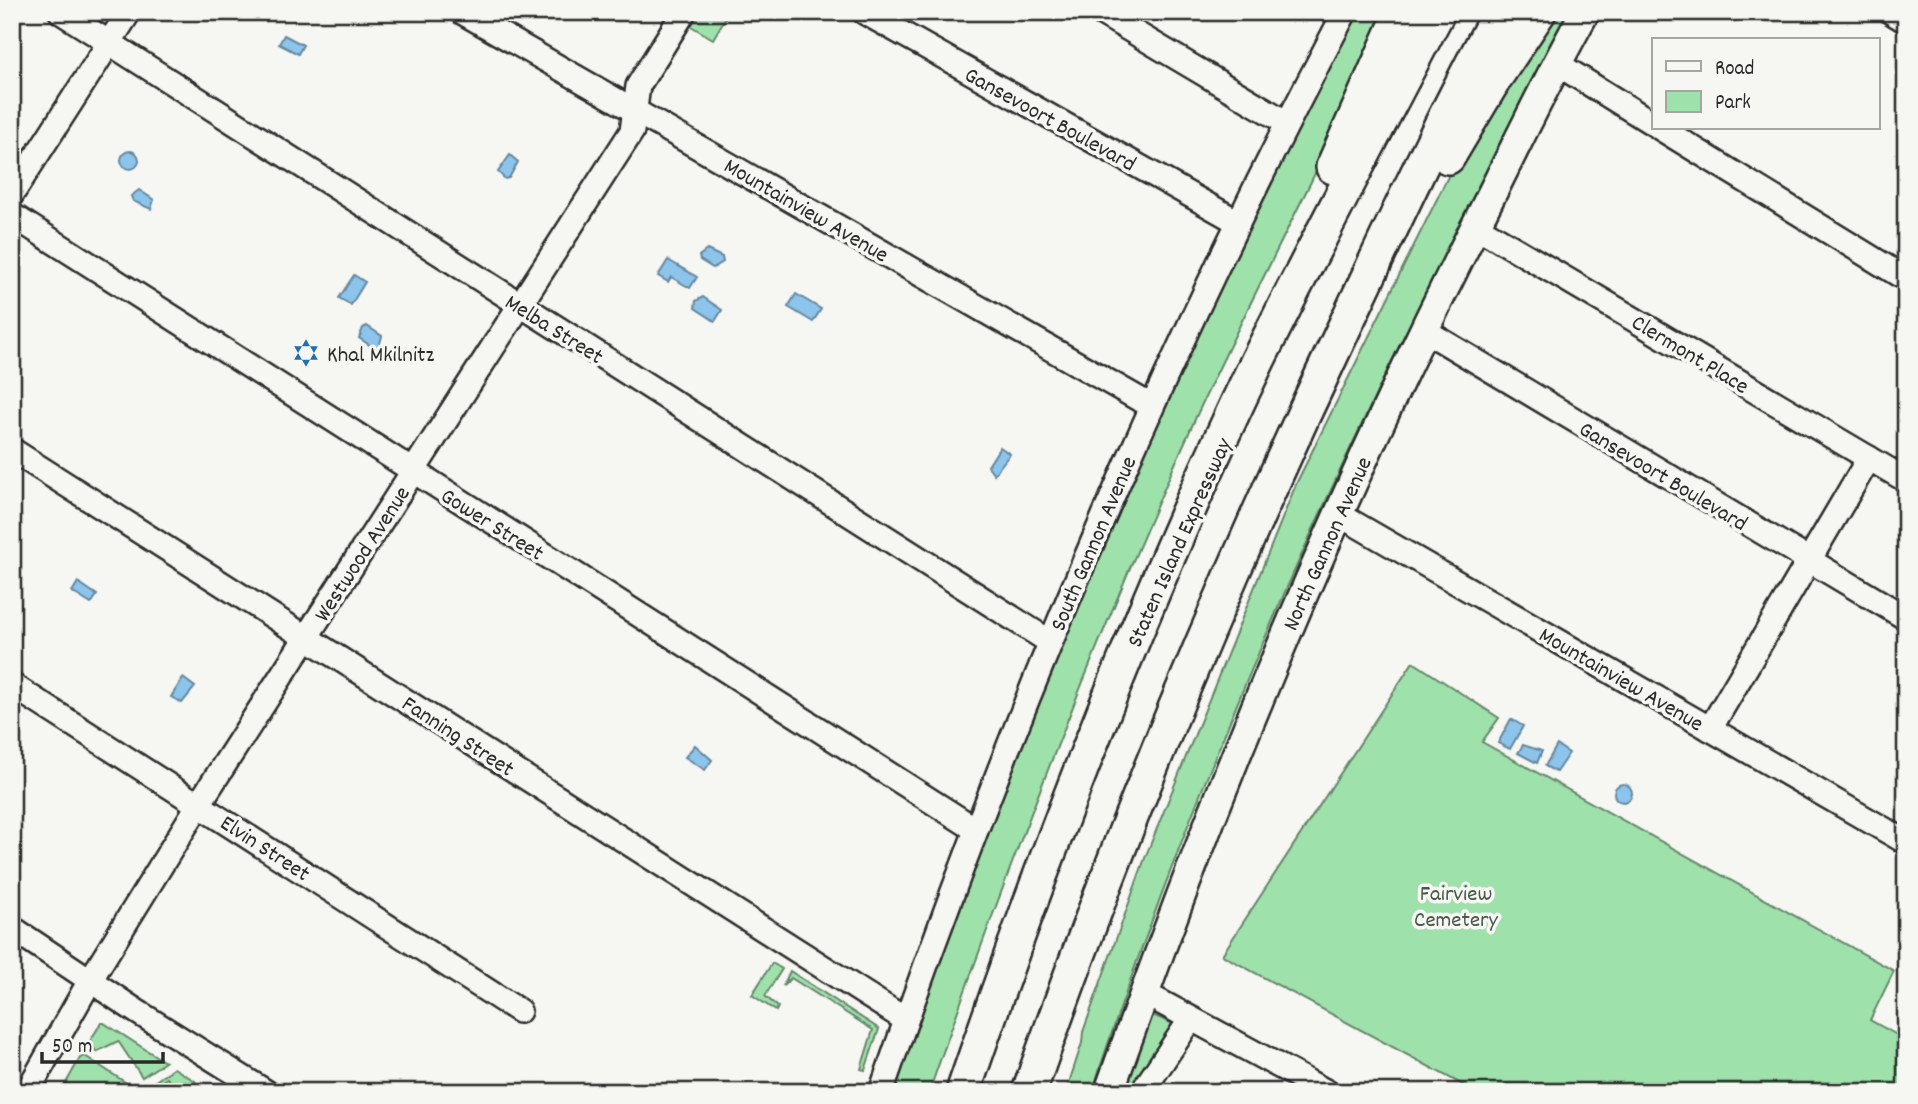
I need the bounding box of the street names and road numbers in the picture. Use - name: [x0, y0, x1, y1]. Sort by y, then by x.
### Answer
- street label: Gansevoort Boulevard: [958, 60, 1141, 182]
- street label: Mountainview Avenue: [717, 151, 894, 273]
- street label: Melba Street: [497, 288, 609, 374]
- street label: Clermont Place: [1624, 308, 1754, 404]
- street label: Gansevoort Boulevard: [1572, 415, 1753, 541]
- street label: Staten Island Expressway: [1120, 433, 1243, 653]
- street label: South Gannon Avenue: [1043, 452, 1147, 637]
- street label: North Gannon Avenue: [1276, 452, 1382, 637]
- street label: Westwood Avenue: [308, 481, 420, 629]
- street label: Gower Street: [433, 481, 549, 571]
- street label: Mountainview Avenue: [1532, 620, 1709, 742]
- street label: Fanning Street: [394, 689, 520, 787]
- street label: Elvin Street: [213, 808, 316, 891]

